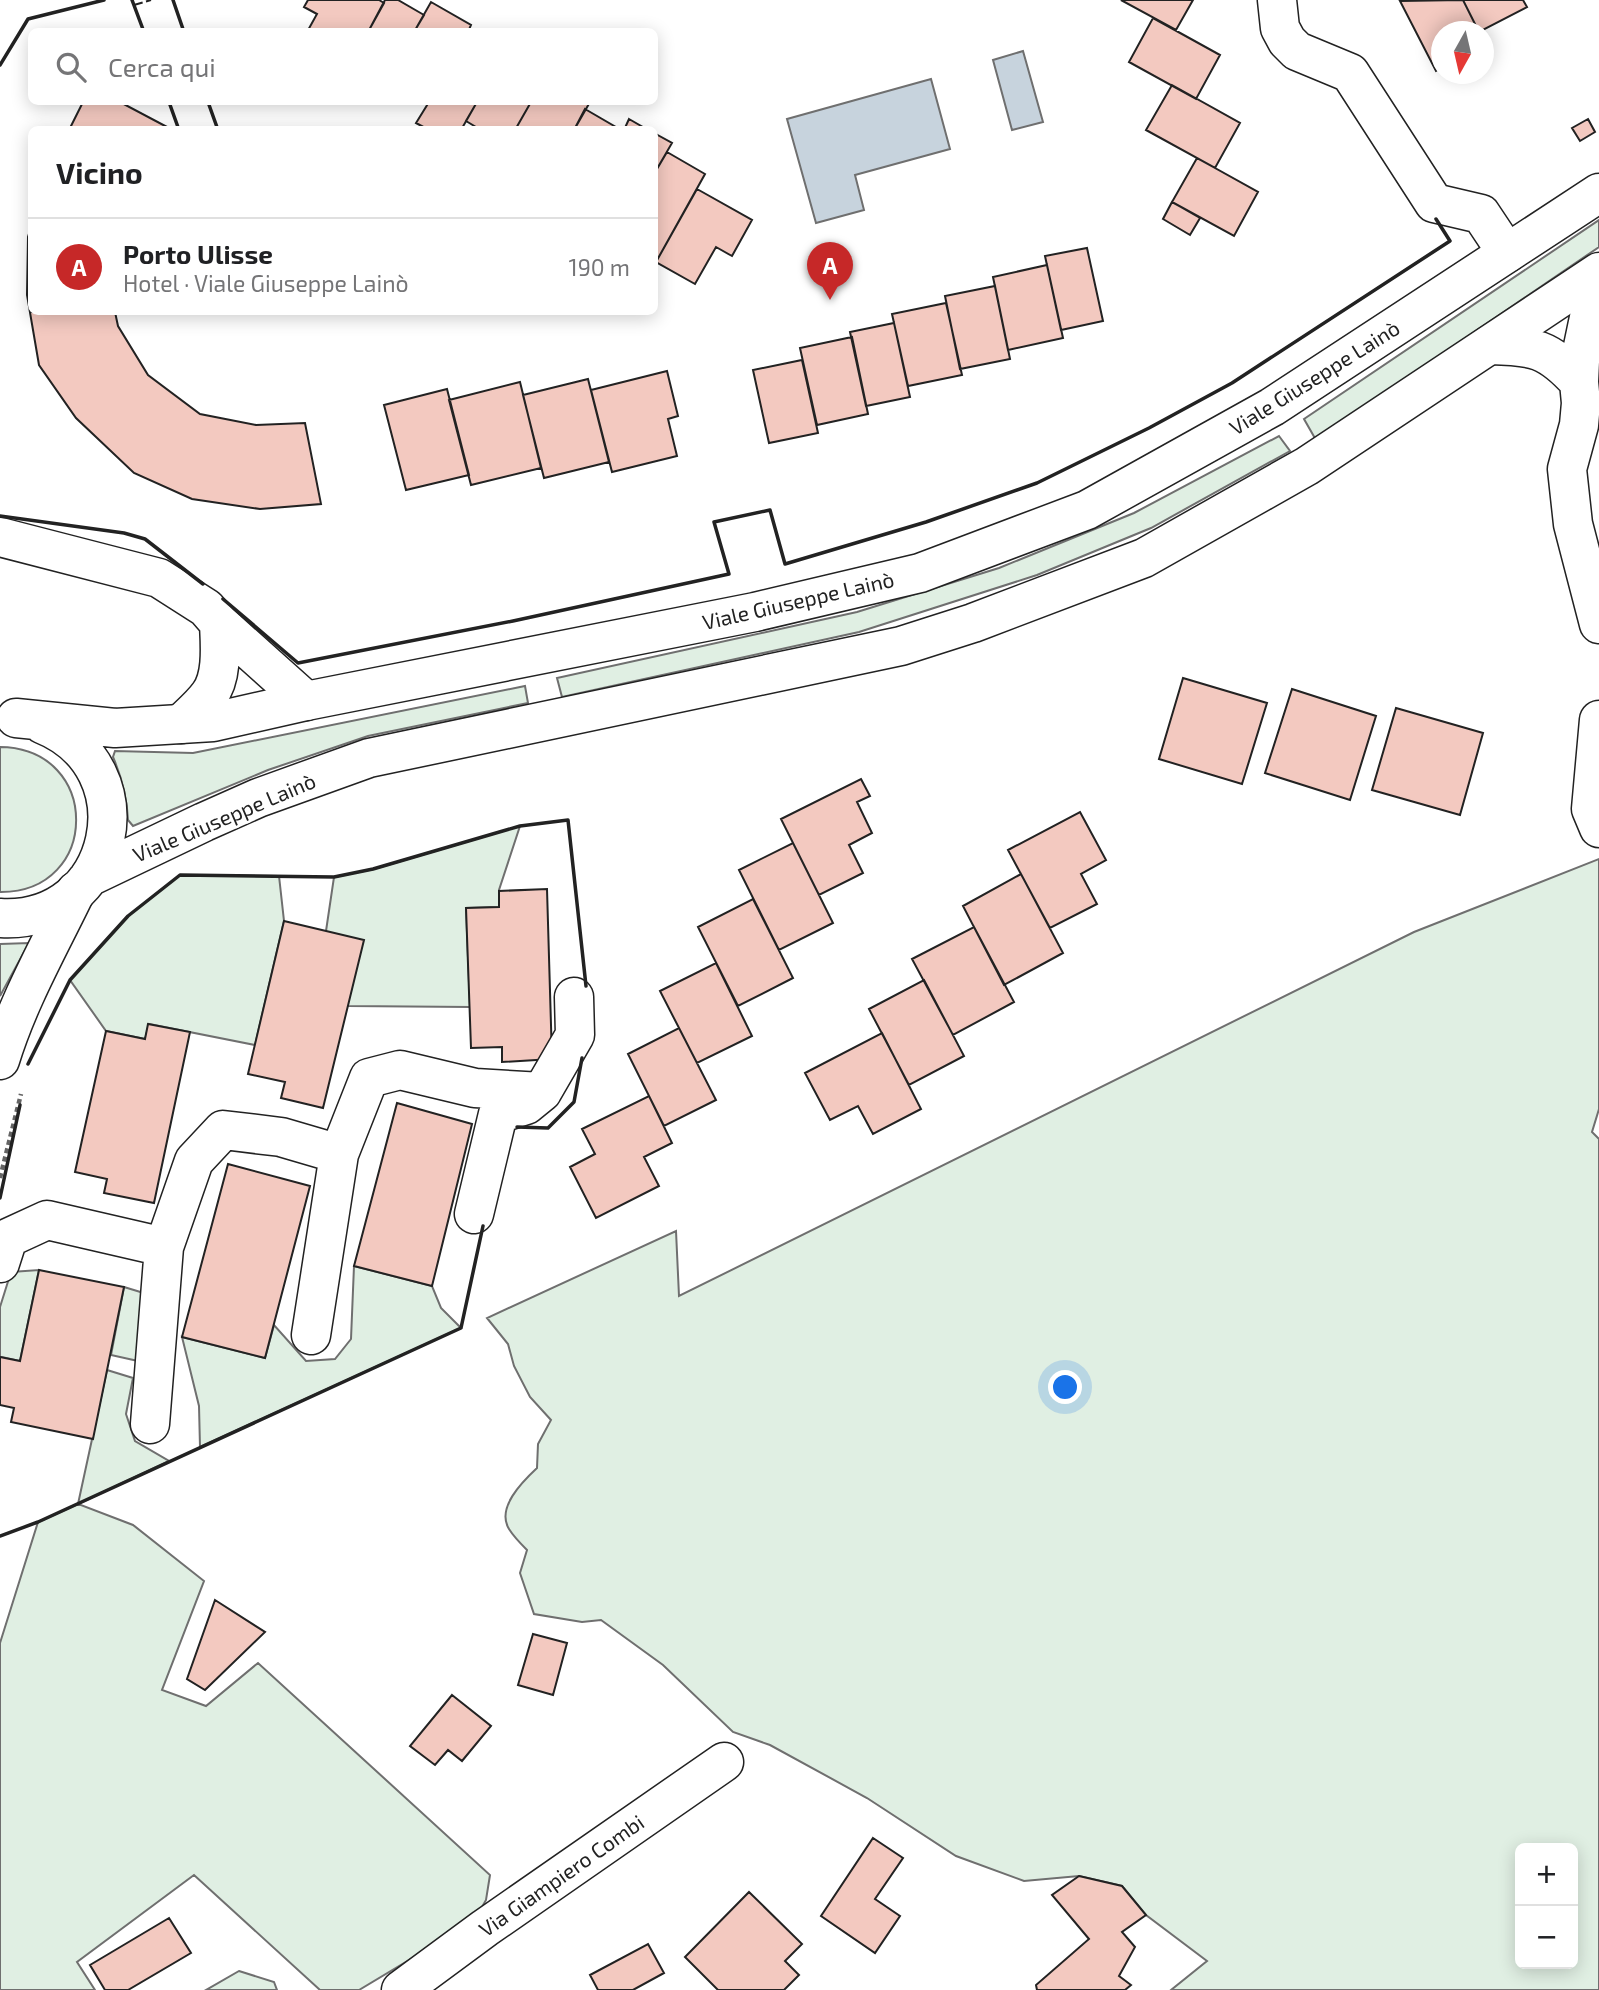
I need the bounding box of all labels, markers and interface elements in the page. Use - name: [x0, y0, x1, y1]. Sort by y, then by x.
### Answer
- north arrow: [1431, 21, 1494, 84]
- search box: [28, 28, 658, 105]
- icon: search: [52, 48, 90, 86]
- text: Cerca qui: [108, 51, 216, 82]
- text: Vicino: [56, 154, 143, 190]
- text: Porto Ulisse: [123, 238, 273, 269]
- pin: A: [807, 242, 853, 300]
- text: A: [71, 253, 87, 281]
- text: 190 m: [569, 253, 630, 281]
- text: Hotel · Viale Giuseppe Lainò: [123, 269, 409, 297]
- street label: Viale Giuseppe Lainò: [1224, 314, 1404, 440]
- street label: Viale Giuseppe Lainò: [700, 566, 896, 634]
- street label: Viale Giuseppe Lainò: [129, 767, 319, 867]
- your location: [1048, 1370, 1082, 1404]
- street label: Via Giampiero Combi: [474, 1809, 648, 1941]
- map controls: [1515, 1843, 1578, 1969]
- button: +: [1515, 1843, 1578, 1906]
- button: −: [1515, 1906, 1578, 1969]

